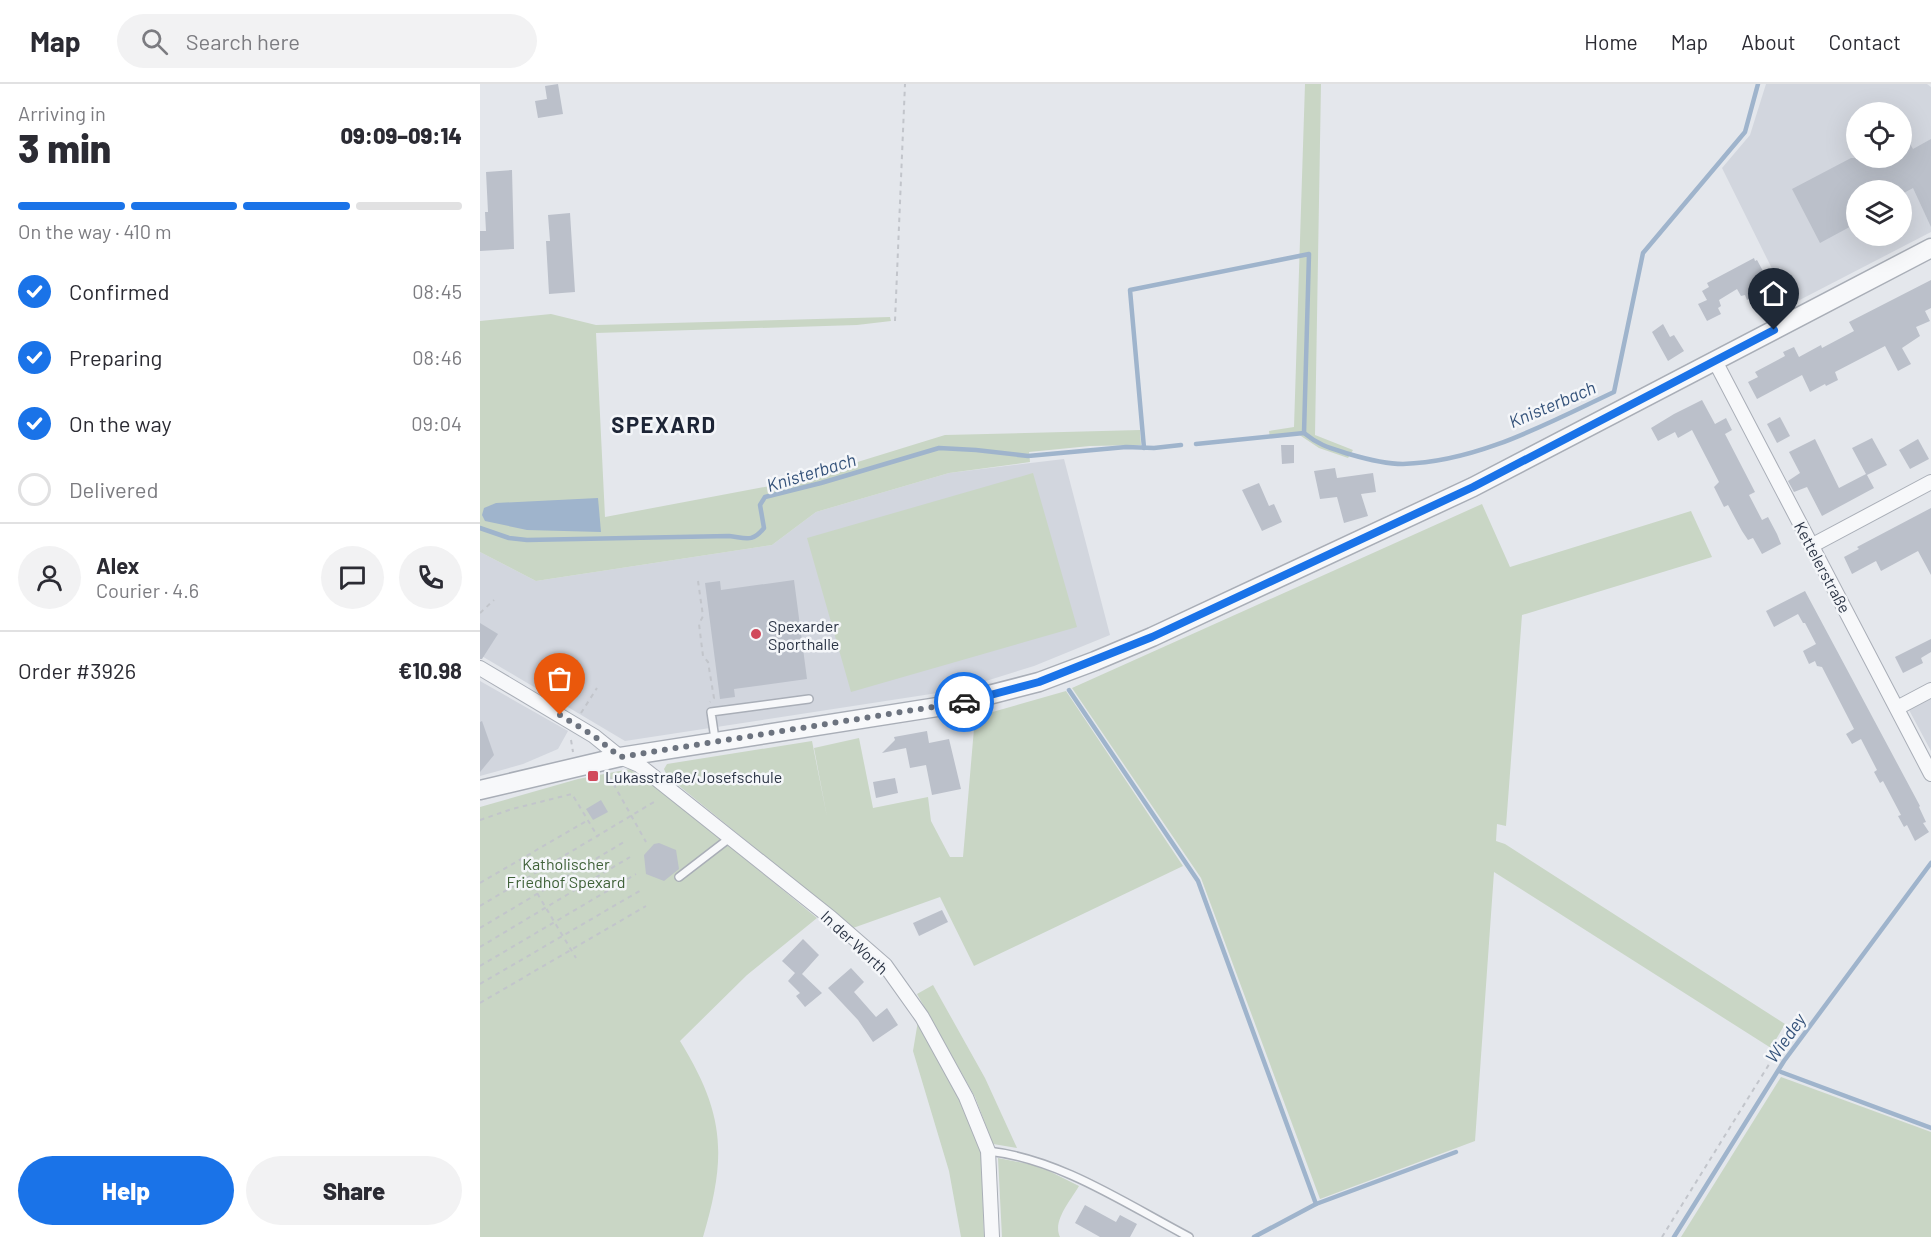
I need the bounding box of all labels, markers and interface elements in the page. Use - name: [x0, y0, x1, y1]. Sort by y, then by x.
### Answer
- search box: [117, 14, 537, 68]
- text: Map: [30, 24, 81, 58]
- icon: search: [138, 25, 171, 58]
- text: Search here: [186, 28, 300, 54]
- text: Home: [1584, 29, 1638, 54]
- text: Map: [1671, 29, 1708, 54]
- text: About: [1741, 29, 1796, 54]
- text: Contact: [1829, 29, 1901, 54]
- text: Arriving in: [18, 101, 106, 125]
- map controls: [1846, 102, 1912, 246]
- button: locate: [1846, 102, 1912, 168]
- text: 09:09–09:14: [340, 122, 462, 148]
- text: 3 min: [18, 124, 111, 171]
- button: layers: [1846, 180, 1912, 246]
- text: On the way · 410 m: [18, 219, 172, 243]
- pin: [1748, 268, 1799, 330]
- icon: check: [18, 275, 51, 308]
- icon: home: [1757, 277, 1790, 310]
- text: Confirmed: [69, 278, 169, 304]
- text: 08:45: [412, 279, 462, 303]
- icon: check: [18, 341, 51, 374]
- text: Preparing: [69, 344, 162, 370]
- text: 08:46: [412, 345, 462, 369]
- water label: Knisterbach: [1505, 376, 1599, 432]
- icon: check: [18, 407, 51, 440]
- text: On the way: [69, 410, 172, 436]
- text: 09:04: [411, 411, 462, 435]
- district label: SPEXARD: [611, 411, 717, 437]
- water label: Knisterbach: [764, 448, 858, 496]
- text: Delivered: [69, 476, 158, 502]
- street label: Kettelerstraße: [1791, 518, 1855, 616]
- button: person: [18, 546, 81, 609]
- button: chat: [321, 546, 384, 609]
- button: phone: [399, 546, 462, 609]
- text: Alex: [96, 552, 139, 578]
- text: Courier · 4.6: [96, 578, 199, 602]
- place label: Spexarder Sporthalle: [768, 616, 839, 653]
- marker: Spexarder Sporthalle: [749, 627, 763, 641]
- pin: [534, 653, 585, 715]
- text: Order #3926: [18, 657, 136, 683]
- text: €10.98: [398, 657, 462, 683]
- icon: bag: [543, 662, 576, 695]
- courier: [934, 672, 994, 732]
- icon: car: [948, 686, 981, 719]
- place label: Lukasstraße/Josefschule: [605, 767, 782, 786]
- marker: Lukasstraße/Josefschule: [586, 769, 600, 783]
- park label: Katholischer Friedhof Spexard: [507, 854, 625, 891]
- street label: In der Worth: [818, 906, 892, 978]
- water label: Wiedey: [1760, 1008, 1811, 1067]
- button: Help: [18, 1156, 234, 1225]
- button: Share: [246, 1156, 462, 1225]

